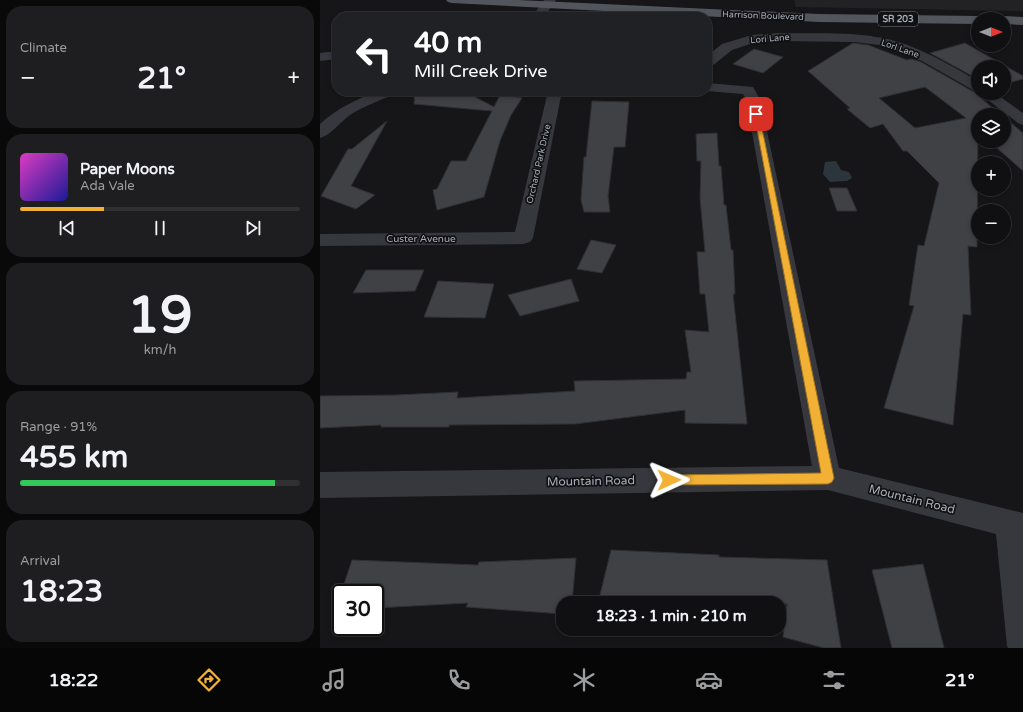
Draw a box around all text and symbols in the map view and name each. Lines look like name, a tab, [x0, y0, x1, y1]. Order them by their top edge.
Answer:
street label: Harrison Boulevard	[722, 9, 804, 23]
road number: SR 203	[878, 12, 918, 26]
north arrow	[971, 12, 1011, 52]
map controls	[971, 12, 1011, 244]
text: 40 m	[414, 26, 482, 60]
icon: left	[348, 28, 400, 80]
street label: Lori Lane	[750, 32, 790, 46]
street label: Lorl Lane	[880, 37, 920, 61]
text: Climate	[20, 40, 67, 56]
text: 21°	[137, 60, 186, 97]
text: Mill Creek Drive	[414, 60, 548, 82]
button: sound	[971, 60, 1011, 100]
text: −	[20, 65, 36, 91]
text: +	[288, 65, 300, 91]
pin	[739, 97, 773, 131]
icon: arrive	[745, 103, 767, 125]
button: layers	[971, 108, 1011, 148]
street label: Orchard Park Drive	[525, 123, 553, 205]
button: +	[971, 156, 1011, 196]
text: Paper Moons	[80, 160, 175, 178]
text: Ada Vale	[80, 178, 135, 194]
button: −	[971, 204, 1011, 244]
icon: previous	[56, 217, 78, 239]
icon: pause	[149, 217, 171, 239]
icon: next	[242, 217, 264, 239]
street label: Custer Avenue	[386, 233, 456, 245]
text: 19	[127, 284, 193, 347]
text: km/h	[144, 342, 176, 358]
text: Range · 91%	[20, 419, 97, 435]
text: 455 km	[20, 439, 128, 476]
position arrow	[648, 459, 690, 501]
street label: Mountain Road	[547, 473, 635, 489]
street label: Mountain Road	[868, 482, 956, 516]
text: Arrival	[20, 553, 60, 569]
text: 18:23	[20, 573, 103, 610]
speed limit sign: 30	[332, 584, 384, 636]
text: 18:23 · 1 min · 210 m	[596, 607, 746, 625]
icon: directions	[195, 666, 223, 694]
icon: music	[320, 666, 348, 694]
icon: phone	[445, 666, 473, 694]
icon: climate	[570, 666, 598, 694]
icon: car	[695, 666, 723, 694]
icon: filters	[820, 666, 848, 694]
text: 18:22	[48, 669, 98, 691]
text: 21°	[945, 669, 974, 691]

